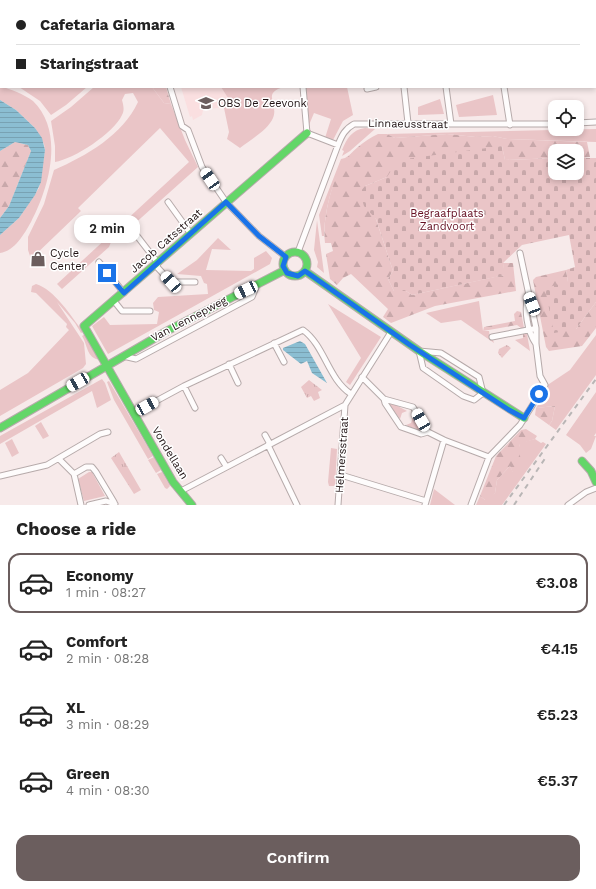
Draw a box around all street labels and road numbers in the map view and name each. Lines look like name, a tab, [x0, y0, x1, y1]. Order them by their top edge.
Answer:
street label: Linnaeusstraat	[368, 117, 448, 131]
street label: Jacob Catsstraat	[127, 206, 205, 276]
street label: Van Lennepweg	[149, 293, 229, 344]
street label: Helmersstraat	[333, 416, 351, 493]
street label: Vondellaan	[149, 424, 191, 482]

